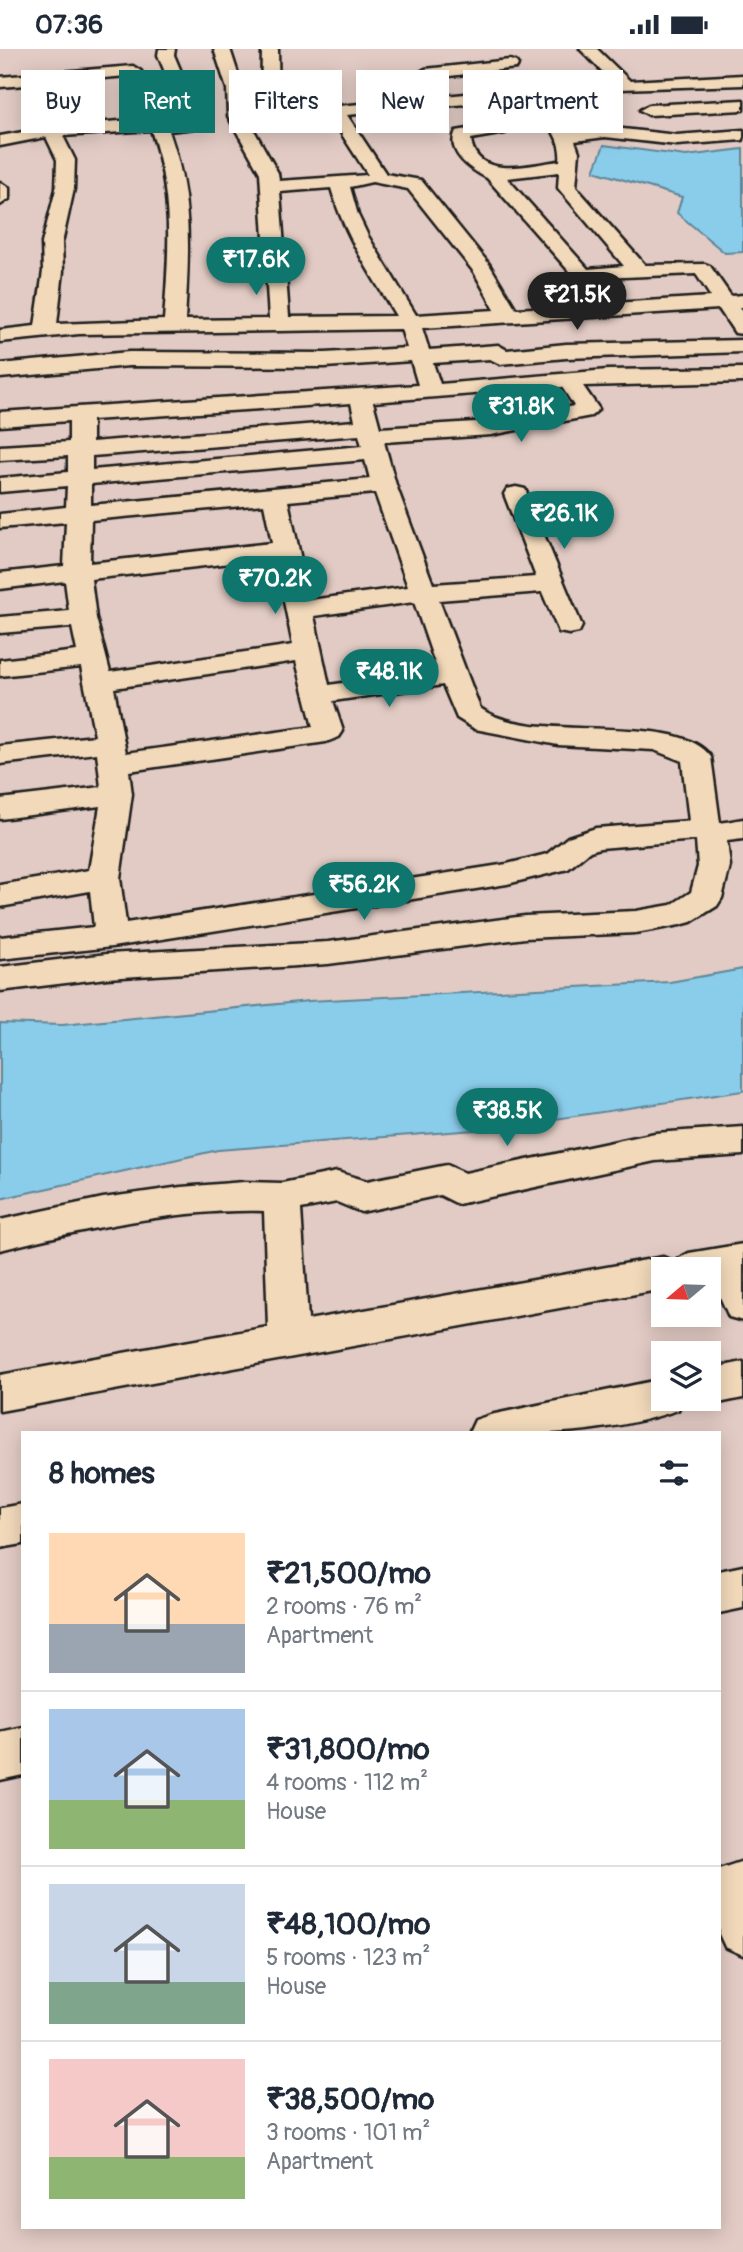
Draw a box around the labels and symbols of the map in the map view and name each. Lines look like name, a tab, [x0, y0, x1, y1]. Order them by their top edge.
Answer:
pin: ₹17.6K	[199, 237, 313, 297]
pin: ₹21.5K	[520, 273, 634, 332]
pin: ₹31.8K	[464, 385, 578, 444]
pin: ₹26.1K	[507, 491, 621, 551]
pin: ₹70.2K	[218, 557, 332, 616]
pin: ₹48.1K	[332, 649, 446, 709]
pin: ₹56.2K	[307, 863, 421, 922]
pin: ₹38.5K	[450, 1089, 564, 1148]
north arrow	[651, 1257, 721, 1327]

